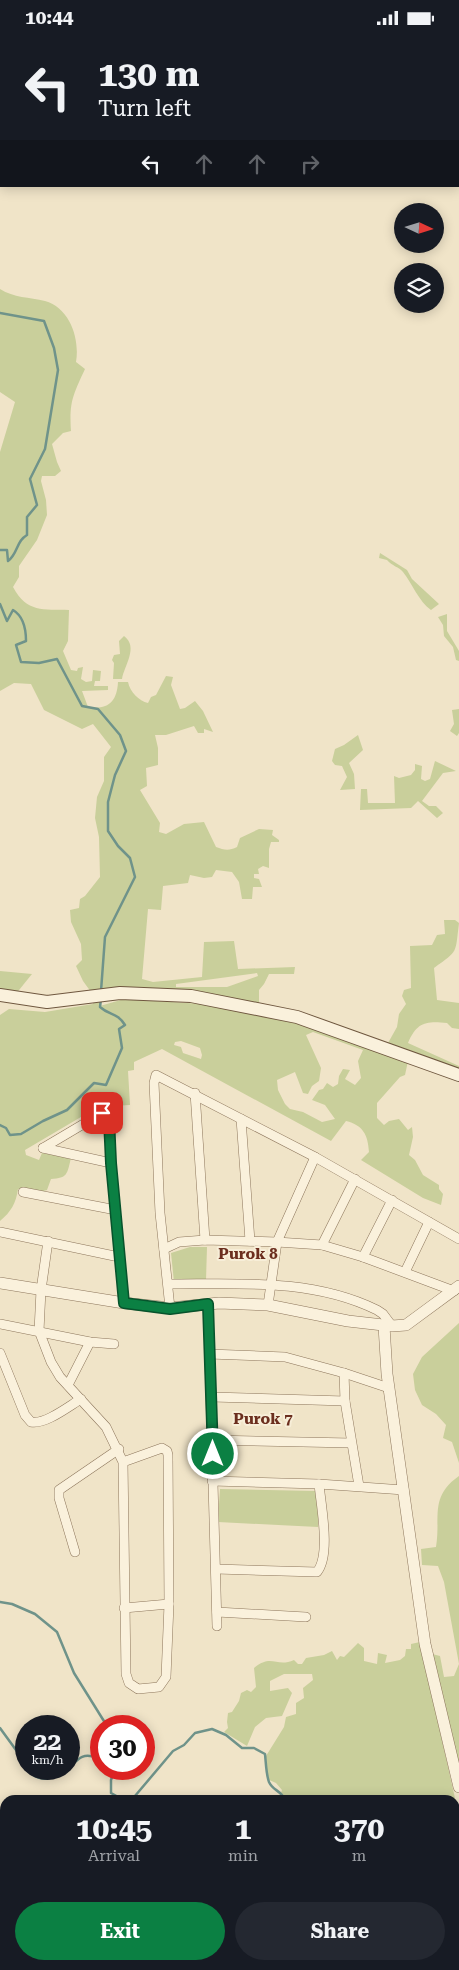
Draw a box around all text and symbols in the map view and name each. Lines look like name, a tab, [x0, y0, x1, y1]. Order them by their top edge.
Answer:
text: 10:44	[25, 6, 74, 29]
text: 130 m	[98, 54, 199, 95]
icon: left	[15, 55, 80, 120]
text: Turn left	[98, 96, 191, 121]
icon: left	[137, 150, 165, 178]
icon: ahead	[190, 150, 218, 178]
icon: ahead	[243, 150, 271, 178]
icon: right	[296, 150, 324, 178]
north arrow	[394, 203, 444, 253]
map controls	[394, 203, 444, 313]
button: layers	[394, 263, 444, 313]
pin	[81, 1092, 123, 1134]
icon: arrive	[88, 1099, 116, 1127]
district label: Purok 8	[218, 1245, 278, 1263]
district label: Purok 7	[233, 1410, 293, 1428]
position arrow	[186, 1427, 238, 1479]
speed limit sign: 30	[90, 1715, 155, 1780]
text: 22	[33, 1727, 62, 1756]
text: km/h	[31, 1753, 64, 1767]
text: 10:45	[76, 1811, 152, 1846]
text: 1	[235, 1811, 251, 1846]
text: 370	[334, 1811, 384, 1846]
text: Arrival	[88, 1846, 140, 1865]
text: min	[228, 1846, 258, 1865]
text: m	[352, 1846, 366, 1865]
button: Exit	[15, 1902, 225, 1960]
button: Share	[235, 1902, 445, 1960]

